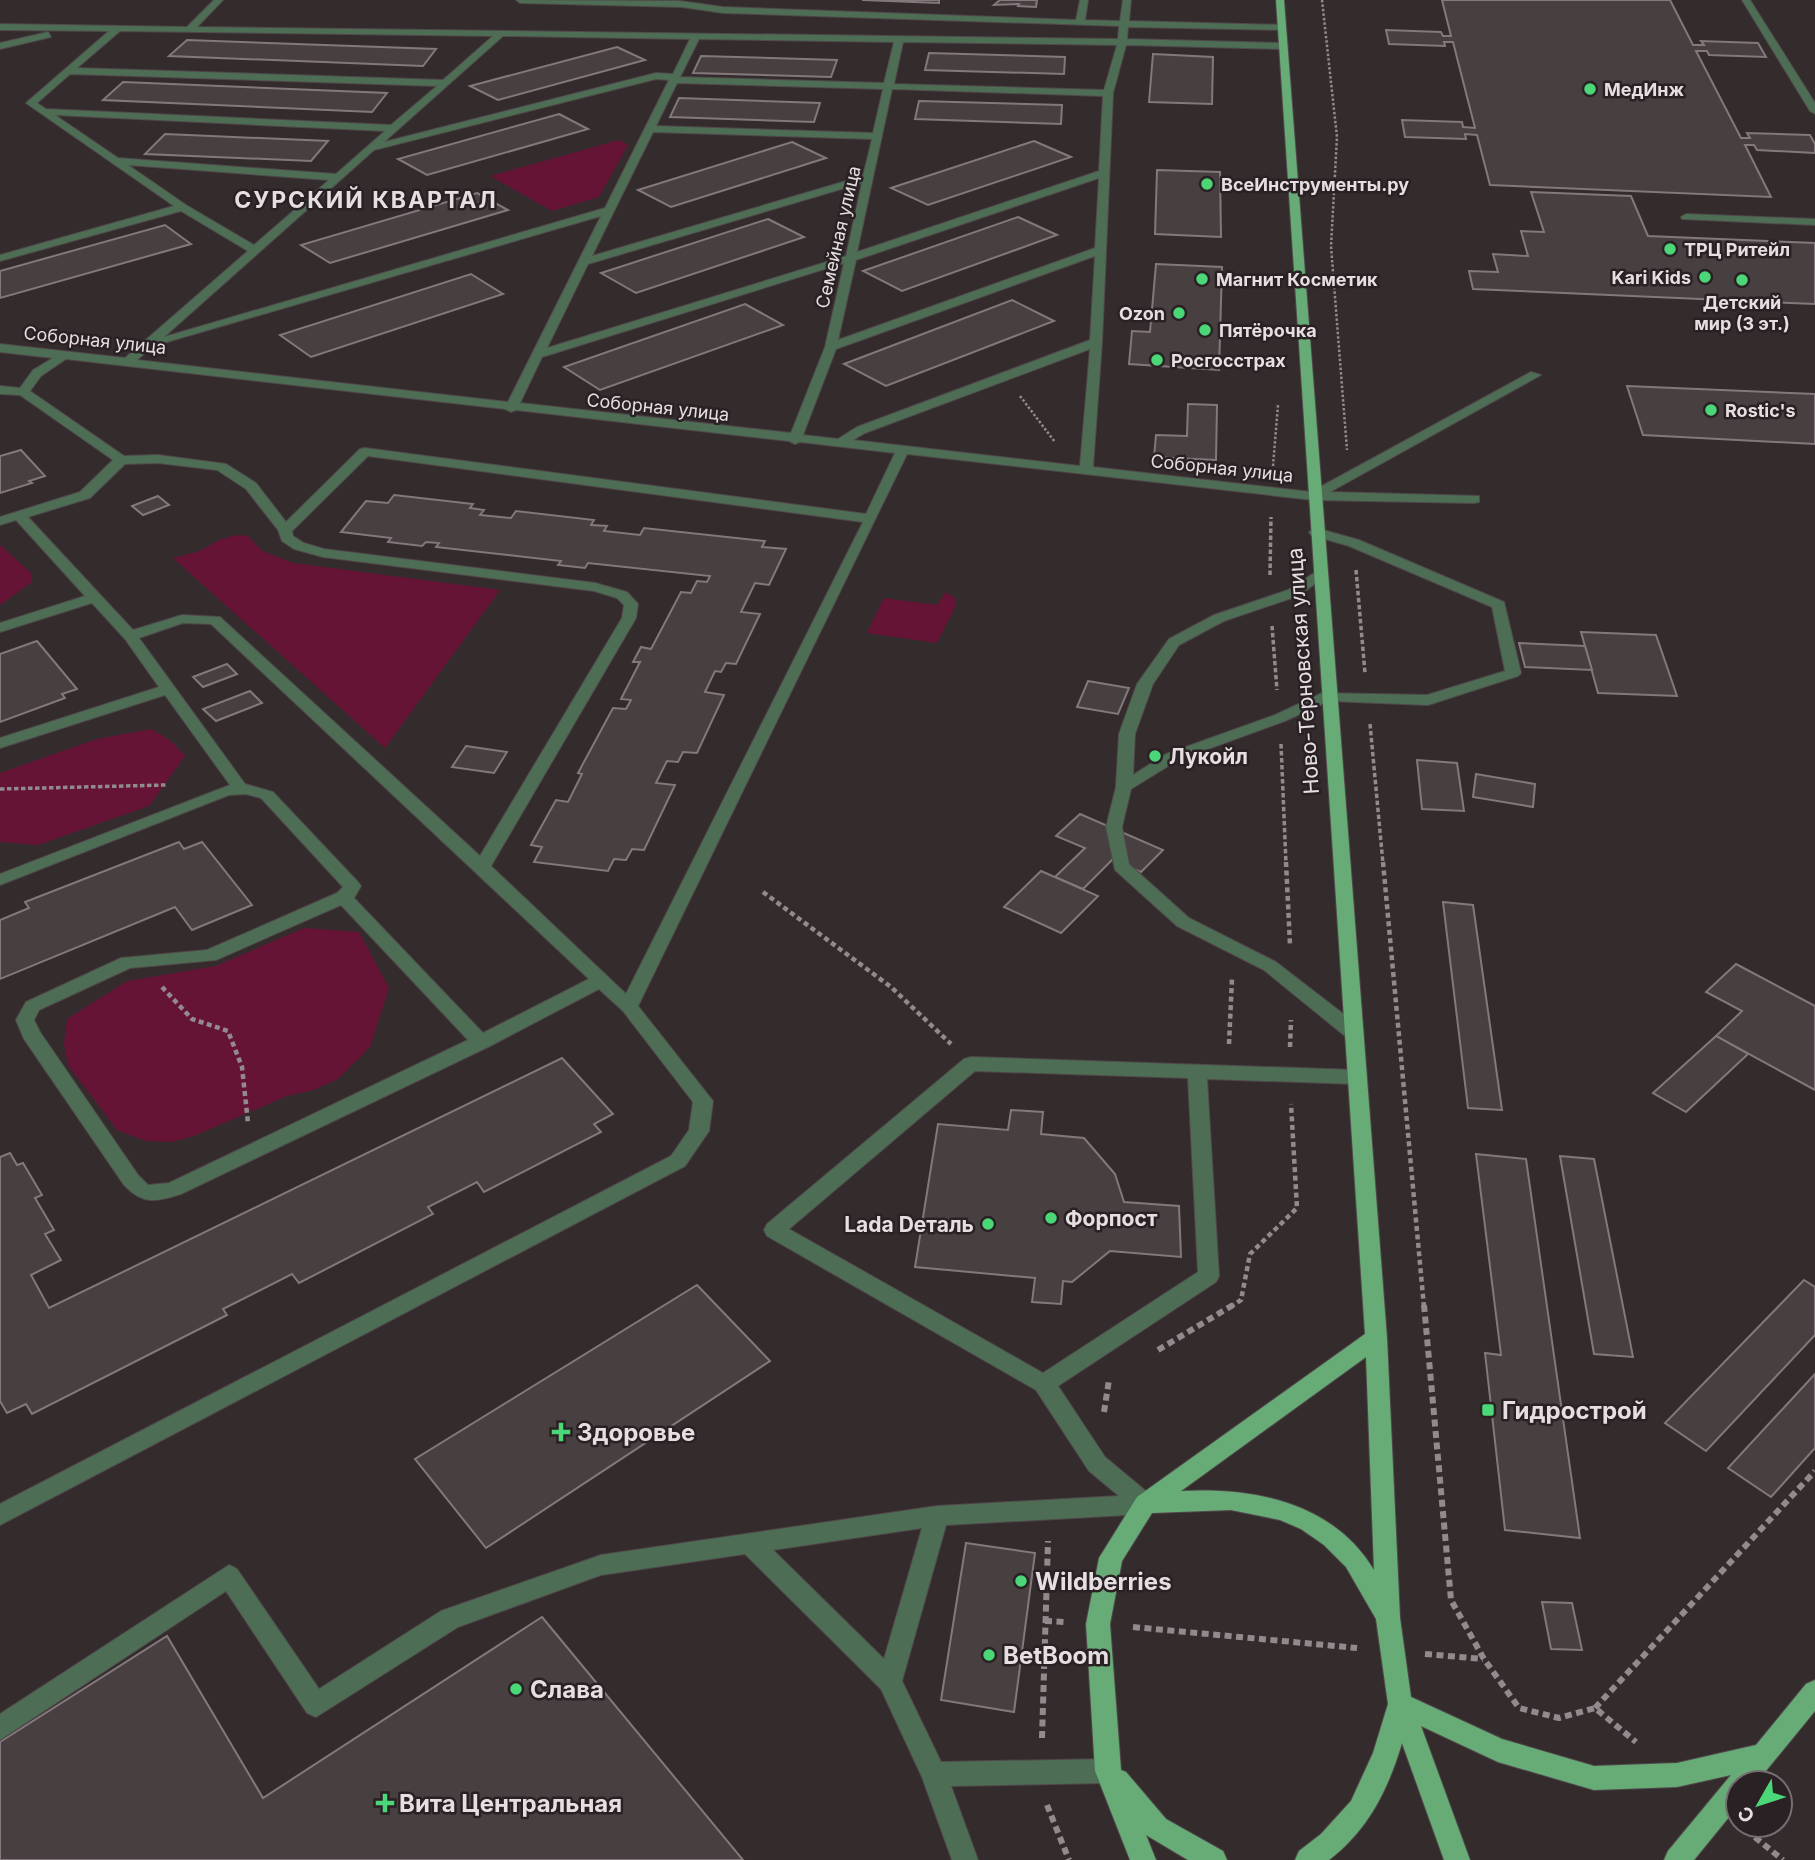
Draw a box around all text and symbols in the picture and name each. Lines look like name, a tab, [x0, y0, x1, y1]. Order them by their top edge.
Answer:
place label: МедИнж	[1604, 79, 1684, 100]
marker: МедИнж	[1582, 81, 1598, 97]
street label: Семейная улица	[811, 164, 865, 310]
place label: ВсеИнструменты.ру	[1221, 174, 1409, 195]
marker: ВсеИнструменты.ру	[1199, 176, 1215, 192]
district label: СУРСКИЙ КВАРТАЛ	[234, 186, 498, 214]
place label: ТРЦ Ритейл	[1684, 239, 1790, 260]
marker: ТРЦ Ритейл	[1662, 241, 1678, 257]
place label: Kari Kids	[1612, 267, 1691, 288]
place label: Магнит Косметик	[1216, 269, 1378, 290]
marker: Kari Kids	[1697, 269, 1713, 285]
marker: Магнит Косметик	[1194, 271, 1210, 287]
marker: Детский мир (3 эт.)	[1734, 272, 1750, 288]
place label: Детский мир (3 эт.)	[1694, 292, 1790, 334]
place label: Ozon	[1119, 303, 1165, 324]
marker: Ozon	[1171, 305, 1187, 321]
place label: Пятёрочка	[1219, 320, 1317, 341]
street label: Соборная улица	[23, 322, 167, 358]
marker: Пятёрочка	[1197, 322, 1213, 338]
place label: Росгосстрах	[1171, 350, 1286, 371]
marker: Росгосстрах	[1149, 352, 1165, 368]
street label: Соборная улица	[586, 389, 730, 425]
place label: Rostic's	[1725, 400, 1795, 421]
marker: Rostic's	[1703, 402, 1719, 418]
street label: Соборная улица	[1150, 450, 1294, 486]
street label: Ново-Терновская улица	[1282, 547, 1324, 795]
place label: Лукойл	[1169, 744, 1248, 769]
marker: Лукойл	[1147, 748, 1163, 764]
place label: Форпост	[1065, 1206, 1158, 1231]
marker: Форпост	[1043, 1210, 1059, 1226]
place label: Lada Dеталь	[844, 1212, 974, 1237]
marker: Lada Dеталь	[980, 1216, 996, 1232]
place label: Гидрострой	[1502, 1396, 1647, 1425]
marker: Гидрострой	[1480, 1402, 1496, 1418]
place label: Здоровье	[577, 1418, 695, 1447]
marker: Здоровье	[551, 1422, 571, 1442]
place label: Wildberries	[1035, 1567, 1172, 1596]
marker: Wildberries	[1013, 1573, 1029, 1589]
place label: BetBoom	[1003, 1641, 1109, 1670]
marker: BetBoom	[981, 1647, 997, 1663]
place label: Слава	[530, 1675, 604, 1704]
marker: Слава	[508, 1681, 524, 1697]
north arrow	[1724, 1769, 1794, 1839]
place label: Вита Центральная	[399, 1789, 622, 1818]
marker: Вита Центральная	[377, 1795, 393, 1811]
text: С	[1733, 1802, 1760, 1827]

